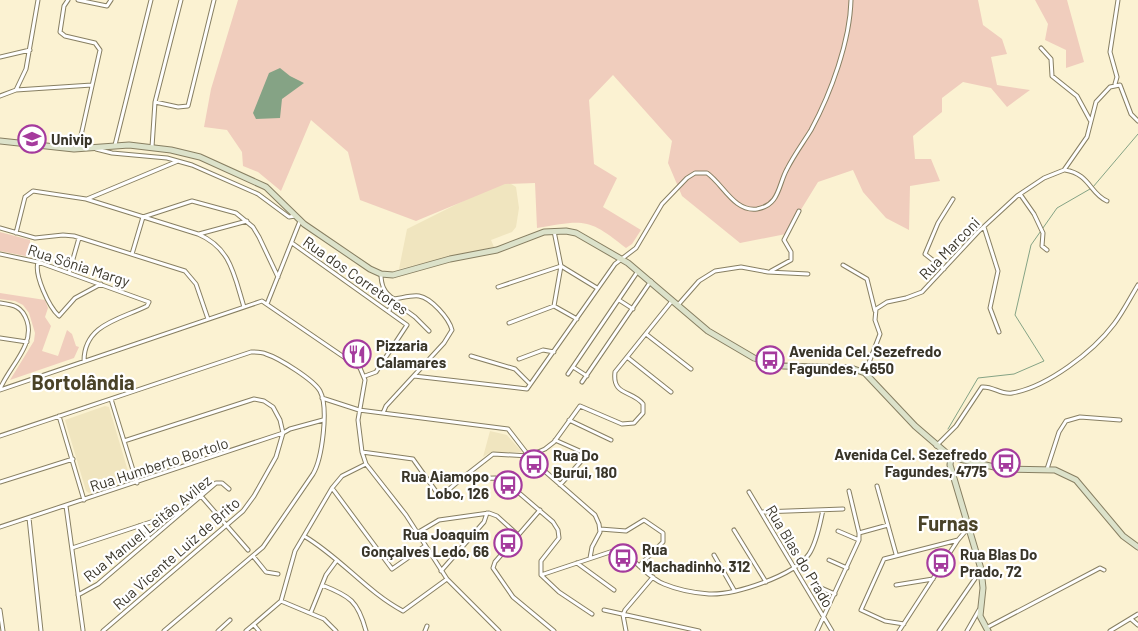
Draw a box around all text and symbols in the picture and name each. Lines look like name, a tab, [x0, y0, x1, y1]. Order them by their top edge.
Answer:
school or university icon: Univip	[17, 124, 47, 154]
place label: Univip	[51, 130, 93, 148]
street label: Rua Marconi	[915, 213, 983, 283]
street label: Rua dos Corretores	[300, 232, 412, 318]
street label: Rua Sônia Margy	[26, 240, 132, 290]
place label: Pizzaria Calamares	[376, 336, 447, 371]
restaurant icon: Pizzaria Calamares	[342, 339, 372, 369]
place label: Avenida Cel. Sezefredo Fagundes, 4650	[789, 342, 942, 377]
bus stop icon: Avenida Cel. Sezefredo Fagundes, 4650	[755, 345, 785, 375]
district label: Bortolândia	[31, 370, 135, 394]
street label: Rua Humberto Bortolo	[87, 433, 231, 495]
place label: Avenida Cel. Sezefredo Fagundes, 4775	[834, 445, 987, 480]
place label: Rua Do Burui, 180	[553, 446, 617, 481]
bus stop icon: Avenida Cel. Sezefredo Fagundes, 4775	[991, 448, 1021, 478]
bus stop icon: Rua Do Burui, 180	[519, 449, 549, 479]
place label: Rua Aiamopo Lobo, 126	[401, 467, 489, 502]
bus stop icon: Rua Aiamopo Lobo, 126	[493, 470, 523, 500]
street label: Rua Manuel Leitão Avilez	[80, 471, 215, 585]
street label: Rua Vicente Luiz de Brito	[109, 493, 243, 613]
street label: Rua Blas do Prado	[762, 502, 838, 610]
district label: Furnas	[918, 511, 978, 535]
place label: Rua Joaquim Gonçalves Ledo, 66	[361, 525, 489, 560]
bus stop icon: Rua Joaquim Gonçalves Ledo, 66	[493, 528, 523, 558]
place label: Rua Machadinho, 312	[642, 540, 750, 575]
bus stop icon: Rua Machadinho, 312	[608, 543, 638, 573]
place label: Rua Blas Do Prado, 72	[960, 545, 1037, 580]
bus stop icon: Rua Blas Do Prado, 72	[926, 548, 956, 578]

